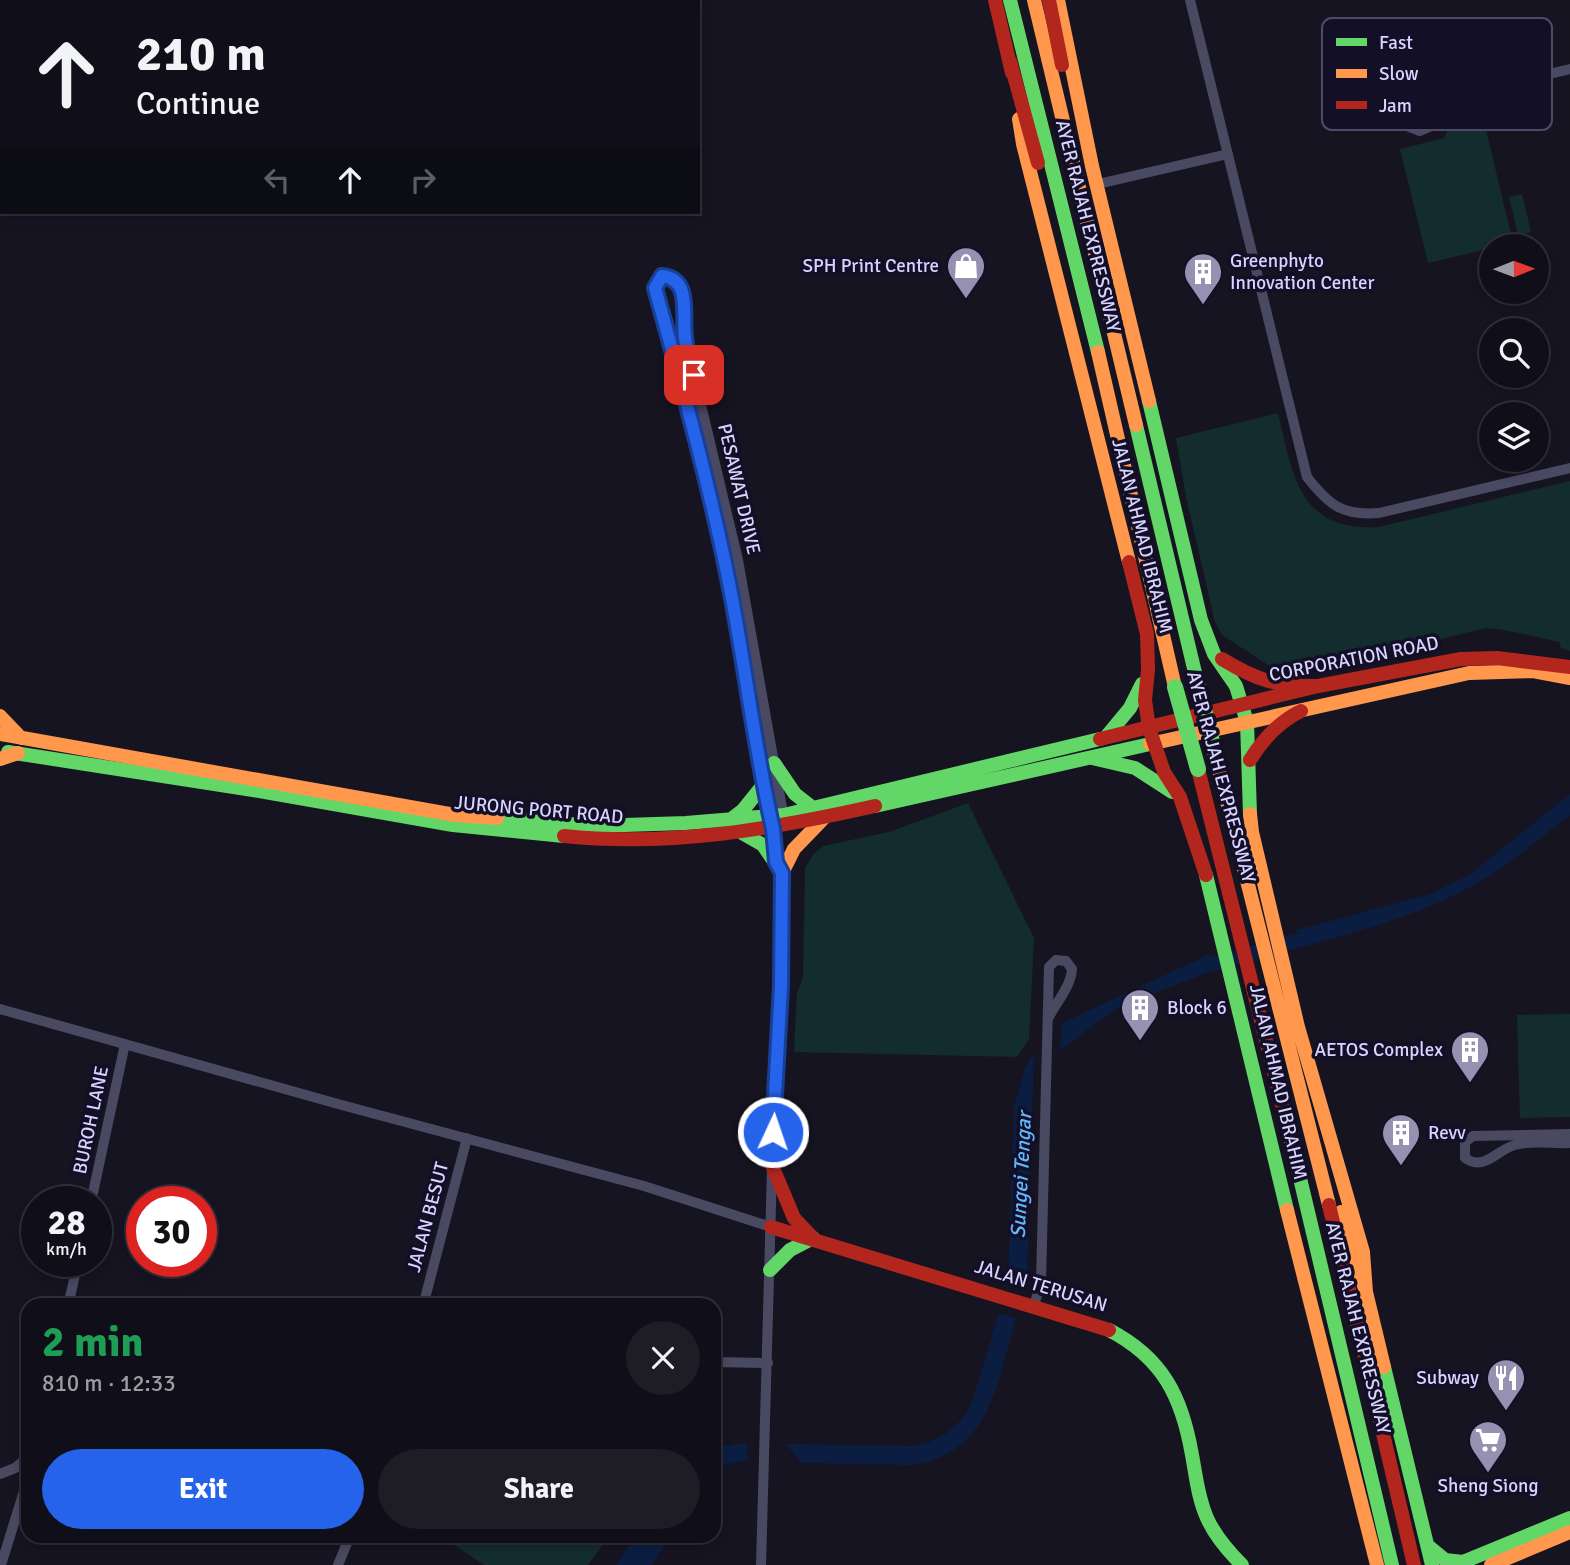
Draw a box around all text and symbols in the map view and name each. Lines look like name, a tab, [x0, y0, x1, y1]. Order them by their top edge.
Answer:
legend	[1322, 18, 1552, 130]
text: 210 m	[136, 24, 266, 84]
icon: ahead	[21, 28, 112, 119]
text: Fast	[1379, 31, 1413, 55]
text: Slow	[1379, 62, 1419, 86]
text: Continue	[136, 84, 260, 123]
text: Jam	[1379, 94, 1412, 118]
street label: AYER RAJAH EXPRESSWAY	[1050, 117, 1126, 335]
icon: left	[258, 161, 296, 199]
icon: ahead	[331, 161, 369, 199]
icon: right	[404, 161, 442, 199]
north arrow	[1479, 234, 1549, 304]
map controls	[1479, 234, 1549, 472]
shop icon: SPH Print Centre	[945, 245, 987, 300]
place label: Greenphyto Innovation Center	[1230, 249, 1375, 295]
building icon: Greenphyto Innovation Center	[1182, 251, 1224, 306]
place label: SPH Print Centre	[803, 254, 939, 278]
button: search	[1479, 318, 1549, 388]
pin	[664, 345, 724, 405]
icon: arrive	[675, 356, 713, 394]
button: layers	[1479, 402, 1549, 472]
street label: PESAWAT DRIVE	[712, 421, 766, 557]
street label: JALAN AHMAD IBRAHIM	[1106, 436, 1178, 636]
street label: CORPORATION ROAD	[1267, 631, 1441, 687]
street label: AYER RAJAH EXPRESSWAY	[1181, 669, 1261, 886]
street label: JURONG PORT ROAD	[454, 791, 624, 829]
street label: JALAN AHMAD IBRAHIM	[1244, 982, 1312, 1182]
building icon: Block 6	[1119, 987, 1161, 1042]
place label: Block 6	[1167, 996, 1227, 1020]
building icon: AETOS Complex	[1449, 1029, 1491, 1084]
place label: AETOS Complex	[1315, 1038, 1443, 1062]
street label: BUROH LANE	[68, 1064, 114, 1176]
position arrow	[736, 1095, 810, 1169]
water label: Sungei Tengar	[1005, 1108, 1037, 1239]
building icon: Revv	[1380, 1112, 1422, 1167]
place label: Revv	[1428, 1121, 1466, 1145]
street label: JALAN BESUT	[402, 1159, 454, 1275]
speed limit sign: 30	[126, 1186, 217, 1277]
text: 28	[48, 1201, 85, 1244]
street label: AYER RAJAH EXPRESSWAY	[1320, 1219, 1396, 1437]
text: km/h	[46, 1238, 87, 1260]
street label: JALAN TERUSAN	[972, 1254, 1110, 1318]
text: 2 min	[42, 1317, 143, 1368]
button: close	[626, 1321, 700, 1395]
restaurant icon: Subway	[1485, 1357, 1527, 1412]
place label: Subway	[1416, 1366, 1479, 1390]
text: 810 m · 12:33	[42, 1369, 176, 1398]
supermarket icon: Sheng Siong	[1467, 1419, 1509, 1474]
button: Exit	[42, 1449, 364, 1529]
button: Share	[378, 1449, 700, 1529]
place label: Sheng Siong	[1438, 1474, 1538, 1498]

